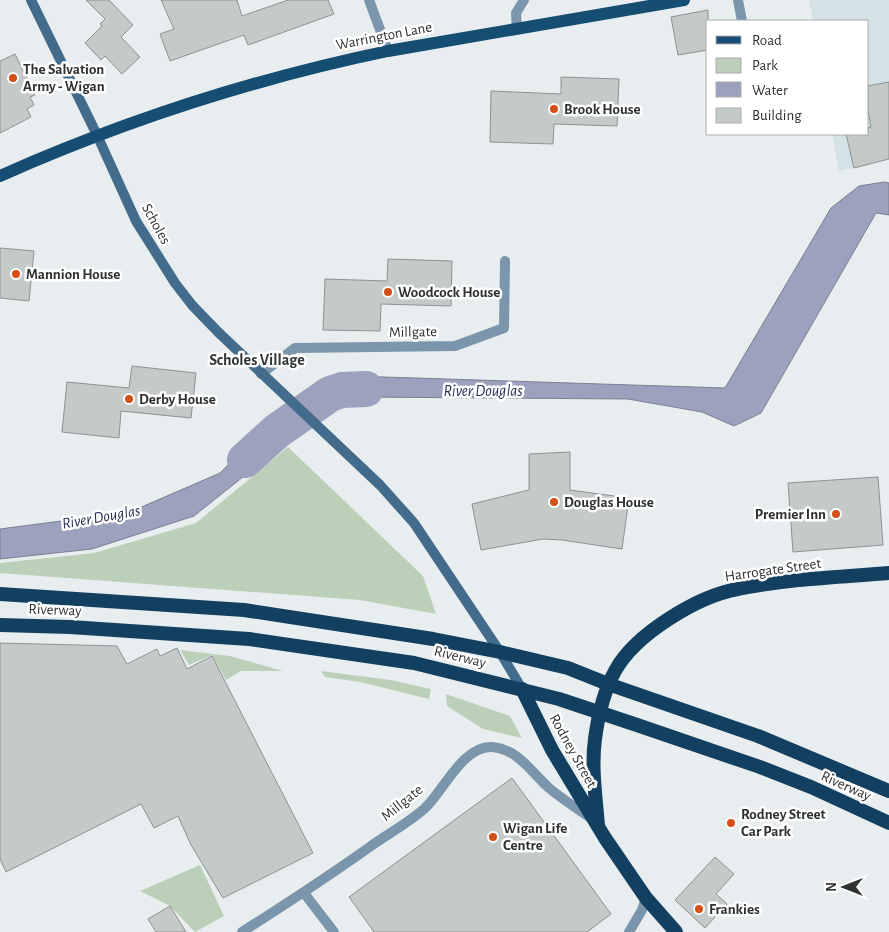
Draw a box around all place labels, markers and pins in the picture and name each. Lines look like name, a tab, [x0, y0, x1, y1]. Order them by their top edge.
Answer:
place label: The Salvation Army - Wigan	[23, 62, 105, 94]
marker: The Salvation Army - Wigan	[7, 72, 19, 84]
place label: Brook House	[564, 102, 641, 117]
marker: Brook House	[548, 103, 560, 115]
place label: Mannion House	[26, 267, 120, 282]
marker: Mannion House	[10, 268, 22, 280]
place label: Woodcock House	[398, 285, 500, 300]
marker: Woodcock House	[382, 286, 394, 298]
place label: Derby House	[139, 392, 216, 407]
marker: Derby House	[123, 393, 135, 405]
place label: Douglas House	[564, 495, 654, 510]
marker: Douglas House	[548, 496, 560, 508]
place label: Premier Inn	[755, 507, 826, 522]
marker: Premier Inn	[830, 508, 842, 520]
place label: Rodney Street Car Park	[741, 807, 826, 839]
marker: Rodney Street Car Park	[725, 817, 737, 829]
place label: Wigan Life Centre	[503, 821, 567, 853]
marker: Wigan Life Centre	[487, 831, 499, 843]
place label: Frankies	[709, 902, 760, 917]
marker: Frankies	[693, 903, 705, 915]

